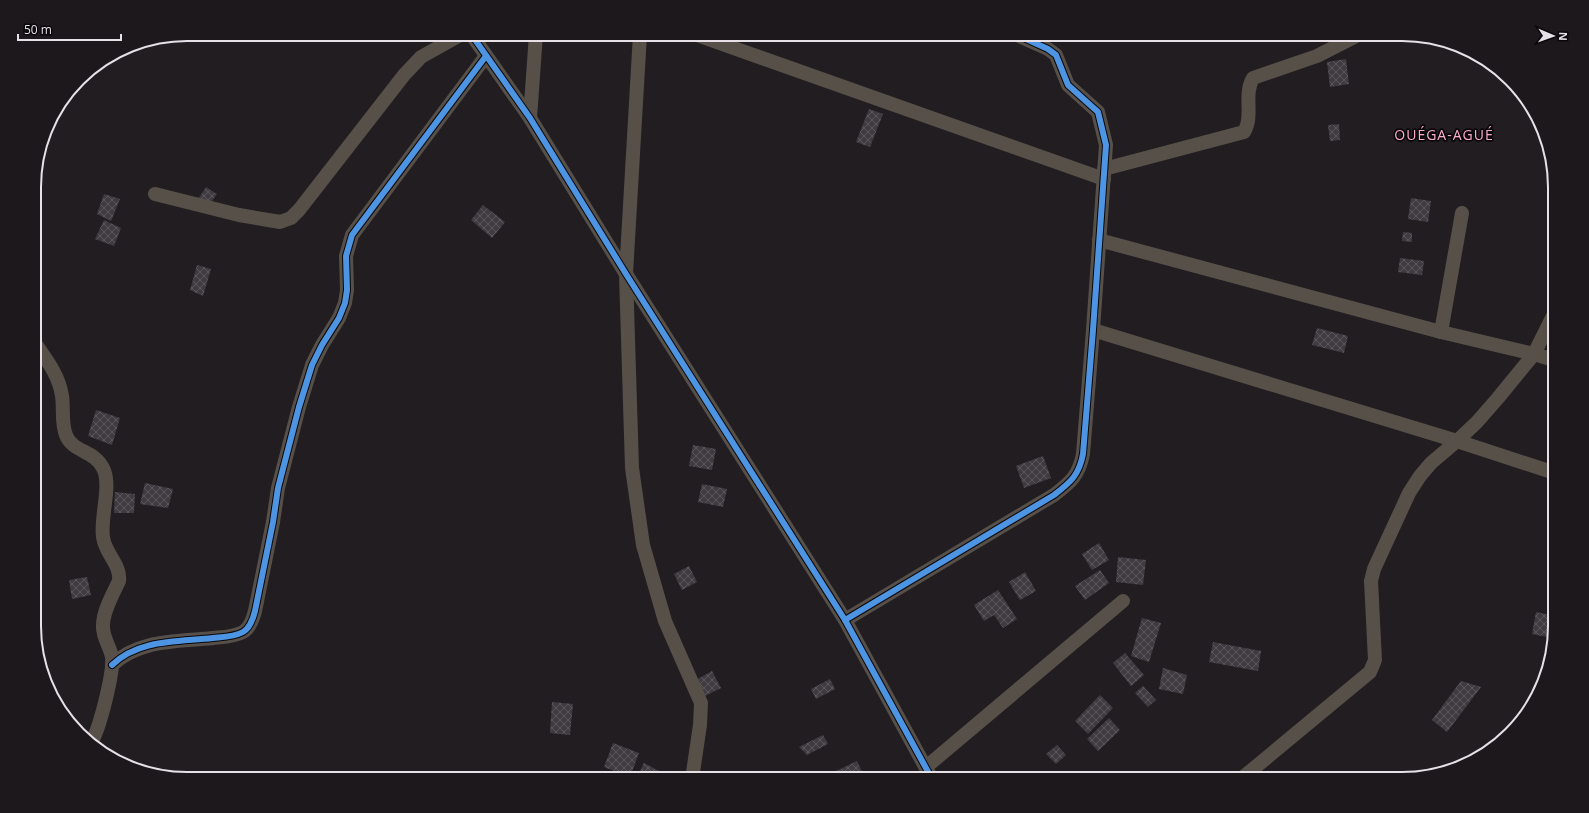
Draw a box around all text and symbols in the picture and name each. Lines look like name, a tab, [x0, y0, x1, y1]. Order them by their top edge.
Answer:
scale bar	[18, 16, 121, 42]
north arrow	[1533, 16, 1573, 56]
text: 50 m	[24, 21, 52, 38]
text: N	[1556, 32, 1571, 41]
district label: OUÉGA-AGUÉ	[1394, 125, 1494, 144]

